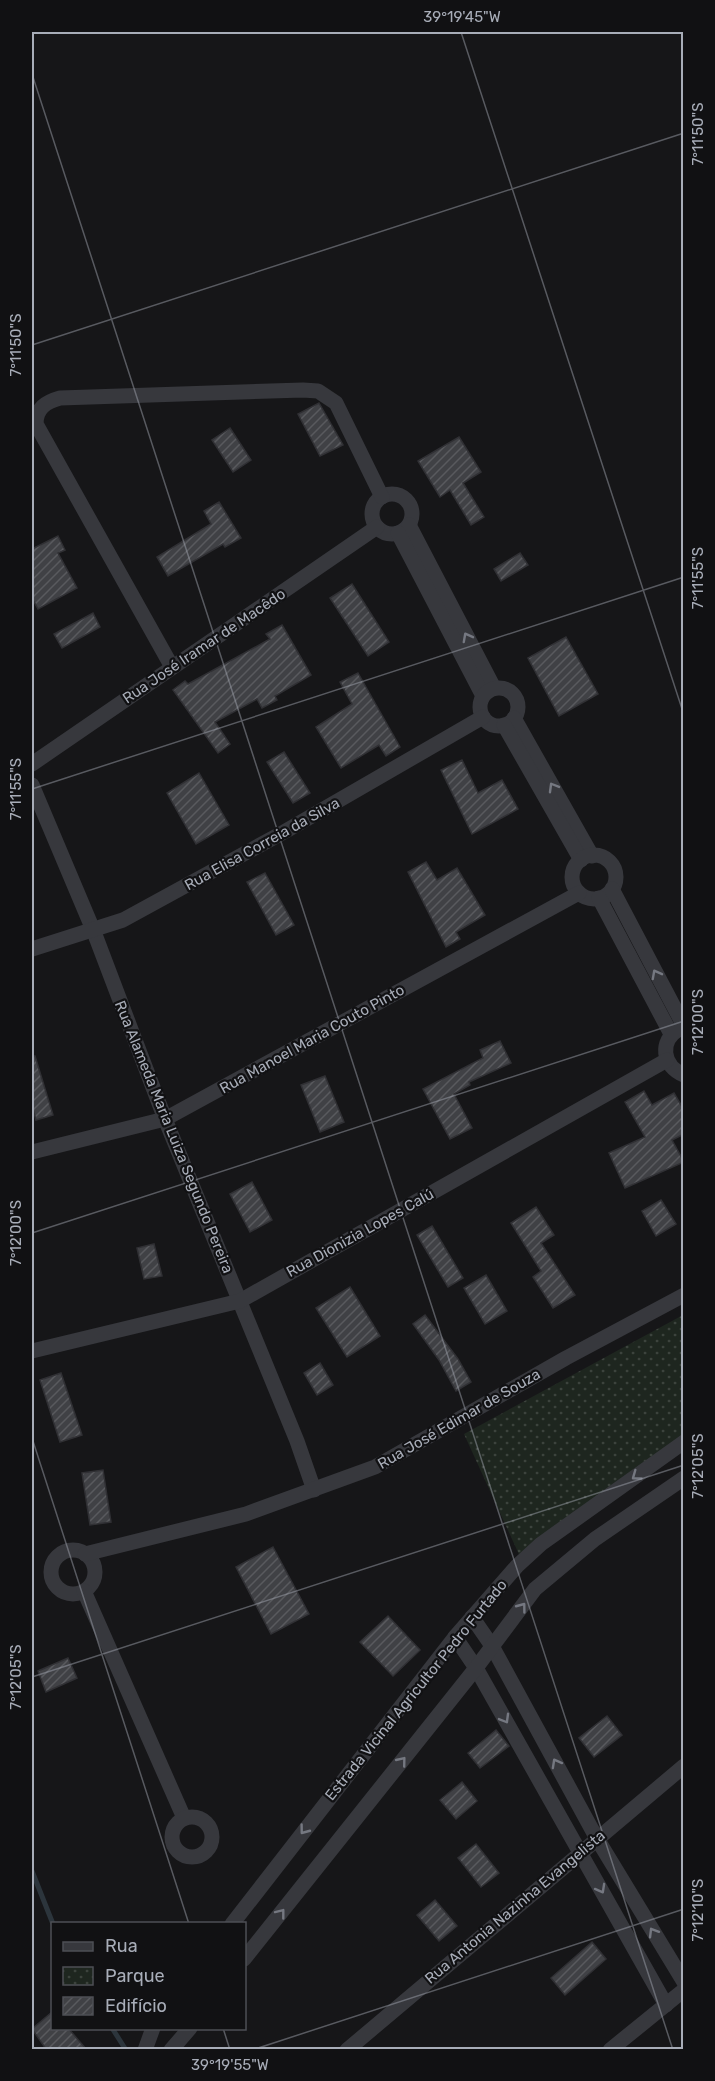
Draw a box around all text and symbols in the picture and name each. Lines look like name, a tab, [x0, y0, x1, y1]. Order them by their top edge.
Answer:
text: 39°19'45"W	[423, 8, 501, 26]
text: 7°11'50"S	[689, 102, 707, 166]
text: 7°11'50"S	[7, 313, 25, 377]
text: 7°11'55"S	[689, 547, 707, 609]
street label: Rua José Iramar de Macêdo	[119, 585, 289, 707]
one-way arrow	[463, 632, 474, 643]
text: 7°11'55"S	[7, 758, 25, 820]
one-way arrow	[549, 783, 560, 793]
street label: Rua Elisa Correia da Silva	[181, 794, 343, 894]
one-way arrow	[652, 969, 664, 980]
street label: Rua Manoel Maria Couto Pinto	[216, 981, 408, 1097]
text: 7°12'00"S	[689, 989, 707, 1055]
street label: Rua Alameda Maria Luiza Segundo Pereira	[111, 998, 237, 1276]
street label: Rua Dionizia Lopes Calú	[283, 1185, 437, 1281]
text: 7°12'00"S	[7, 1200, 25, 1266]
street label: Rua José Edimar de Souza	[374, 1365, 544, 1473]
text: 7°12'05"S	[689, 1433, 707, 1499]
one-way arrow	[632, 1469, 643, 1480]
street label: Estrada Vicinal Agricultor Pedro Furtado	[321, 1576, 511, 1804]
one-way arrow	[514, 1602, 525, 1613]
text: 7°12'05"S	[7, 1644, 25, 1710]
one-way arrow	[497, 1713, 509, 1723]
one-way arrow	[395, 1756, 406, 1767]
one-way arrow	[552, 1759, 563, 1769]
one-way arrow	[300, 1823, 311, 1834]
street label: Rua Antonia Nazinha Evangelista	[421, 1826, 609, 1988]
text: 7°12'10"S	[689, 1879, 707, 1941]
one-way arrow	[594, 1882, 605, 1893]
one-way arrow	[273, 1909, 284, 1920]
legend	[51, 1922, 246, 2030]
one-way arrow	[649, 1928, 661, 1938]
text: Rua	[105, 1935, 138, 1957]
text: Parque	[105, 1965, 165, 1987]
text: Edifício	[105, 1995, 167, 2017]
text: 39°19'55"W	[191, 2056, 269, 2074]

